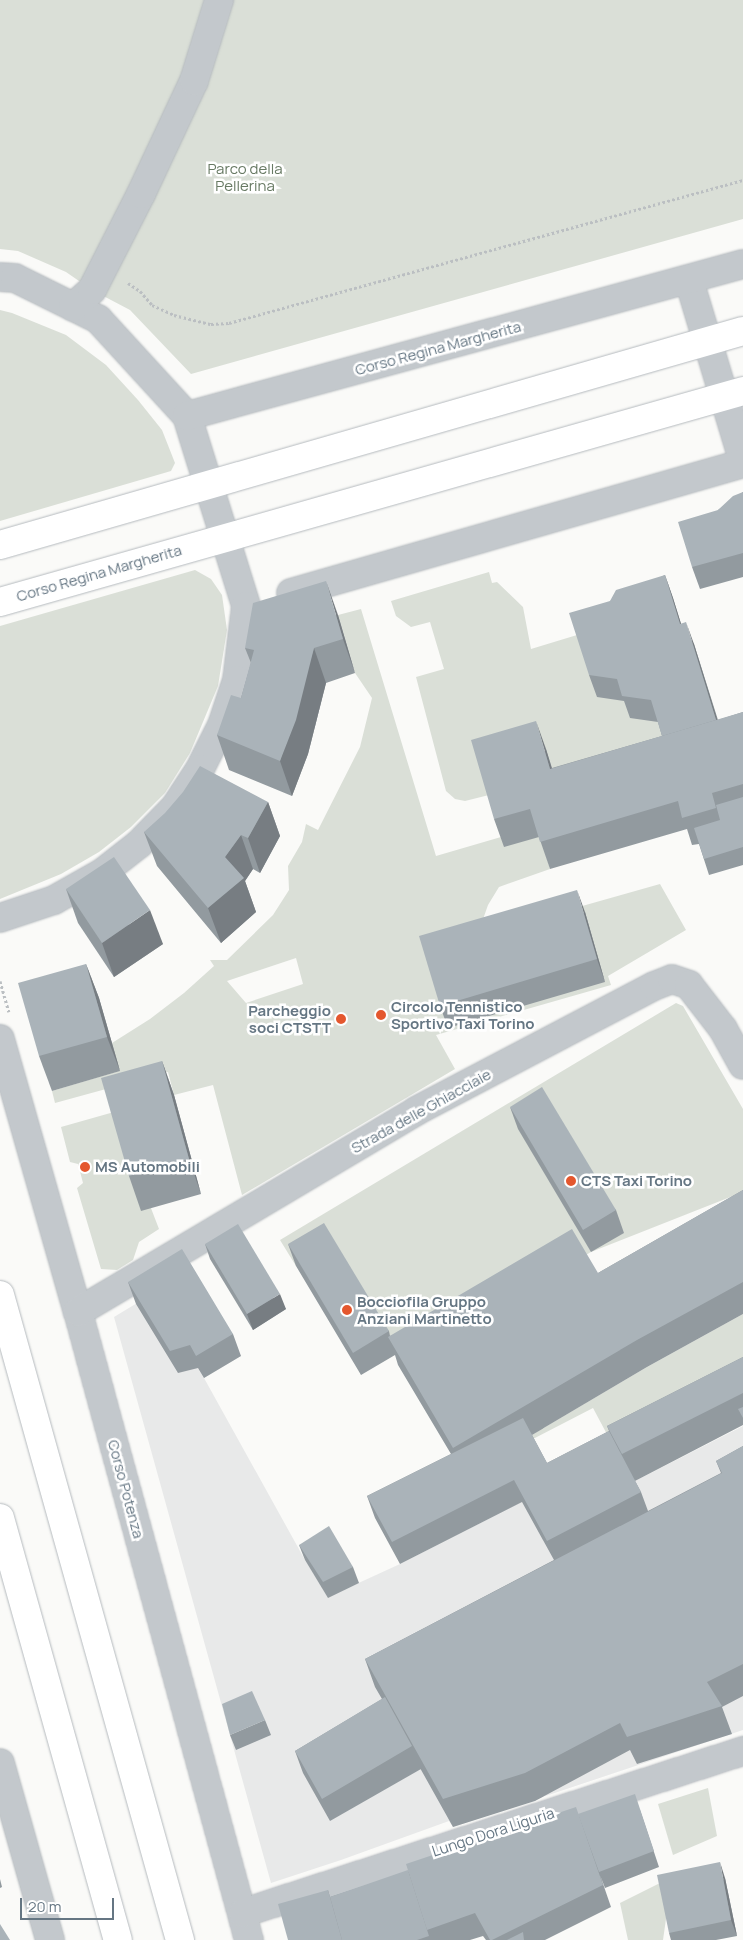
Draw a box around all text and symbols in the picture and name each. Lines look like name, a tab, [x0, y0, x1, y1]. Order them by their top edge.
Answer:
park label: Parco della Pellerina	[207, 159, 283, 194]
street label: Corso Regina Margherita	[353, 317, 523, 379]
street label: Corso Regina Margherita	[14, 541, 184, 605]
place label: Circolo Tennistico Sportivo Taxi Torino	[391, 997, 534, 1032]
place label: Parcheggio soci CTSTT	[248, 1001, 331, 1036]
marker: Circolo Tennistico Sportivo Taxi Torino	[375, 1009, 387, 1021]
marker: Parcheggio soci CTSTT	[335, 1013, 347, 1025]
street label: Strada delle Ghiacciaie	[348, 1065, 494, 1157]
place label: MS Automobili	[95, 1158, 200, 1176]
marker: MS Automobili	[79, 1161, 91, 1173]
place label: CTS Taxi Torino	[581, 1172, 692, 1190]
marker: CTS Taxi Torino	[565, 1175, 577, 1187]
place label: Bocciofila Gruppo Anziani Martinetto	[357, 1292, 492, 1327]
marker: Bocciofila Gruppo Anziani Martinetto	[341, 1304, 353, 1316]
street label: Corso Potenza	[104, 1438, 148, 1540]
street label: Lungo Dora Liguria	[429, 1804, 557, 1860]
scale bar	[22, 1888, 116, 1920]
text: 20 m	[28, 1896, 61, 1917]

